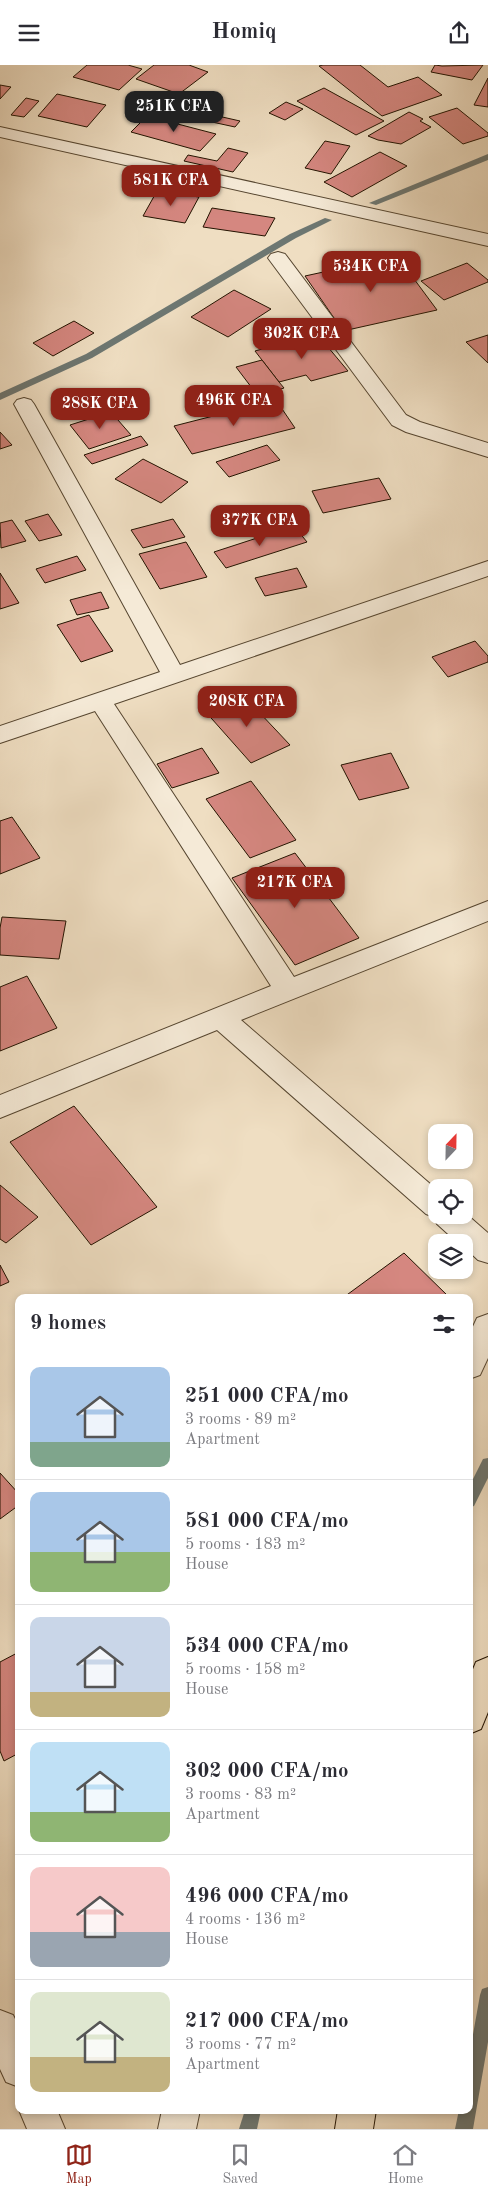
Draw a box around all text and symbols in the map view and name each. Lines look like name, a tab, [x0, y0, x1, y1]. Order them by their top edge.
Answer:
icon: menu	[15, 19, 43, 47]
icon: share	[445, 19, 473, 47]
text: Homiq	[212, 21, 276, 43]
pin: 251K CFA	[122, 91, 226, 133]
text: 251K CFA	[136, 99, 212, 115]
pin: 581K CFA	[119, 165, 223, 207]
text: 581K CFA	[133, 173, 209, 189]
pin: 534K CFA	[319, 251, 423, 293]
text: 534K CFA	[333, 259, 409, 275]
pin: 302K CFA	[250, 317, 354, 360]
text: 302K CFA	[264, 326, 340, 342]
pin: 496K CFA	[182, 385, 286, 427]
pin: 288K CFA	[48, 387, 152, 430]
text: 496K CFA	[196, 393, 272, 409]
text: 288K CFA	[62, 396, 138, 412]
pin: 377K CFA	[208, 505, 312, 547]
text: 377K CFA	[222, 513, 298, 529]
pin: 208K CFA	[195, 685, 299, 728]
text: 208K CFA	[209, 694, 285, 710]
pin: 217K CFA	[243, 867, 347, 909]
text: 217K CFA	[257, 875, 333, 891]
north arrow	[428, 1124, 472, 1169]
map controls	[428, 1124, 473, 1279]
button: locate	[428, 1179, 473, 1224]
button: layers	[428, 1234, 473, 1279]
icon: filters	[430, 1310, 458, 1338]
text: 9 homes	[30, 1313, 106, 1334]
text: 251 000 CFA/mo	[185, 1386, 349, 1407]
icon: home	[70, 1387, 130, 1447]
text: 3 rooms · 89 m²	[185, 1412, 296, 1428]
text: Apartment	[185, 1432, 260, 1448]
text: 581 000 CFA/mo	[185, 1511, 349, 1532]
icon: home	[70, 1512, 130, 1572]
text: 5 rooms · 183 m²	[185, 1537, 305, 1553]
text: House	[185, 1557, 228, 1573]
text: 534 000 CFA/mo	[185, 1636, 349, 1657]
icon: home	[70, 1637, 130, 1697]
text: 5 rooms · 158 m²	[185, 1662, 305, 1678]
text: House	[185, 1682, 228, 1698]
text: 302 000 CFA/mo	[185, 1761, 349, 1782]
icon: home	[70, 1762, 130, 1822]
text: 3 rooms · 83 m²	[185, 1787, 296, 1803]
text: Apartment	[185, 1807, 260, 1823]
text: 496 000 CFA/mo	[185, 1886, 349, 1907]
icon: home	[70, 1887, 130, 1947]
text: 4 rooms · 136 m²	[185, 1912, 305, 1928]
text: House	[185, 1932, 228, 1948]
text: 217 000 CFA/mo	[185, 2011, 349, 2032]
icon: home	[70, 2012, 130, 2072]
text: 3 rooms · 77 m²	[185, 2037, 296, 2053]
text: Apartment	[185, 2057, 260, 2073]
tab: Map	[65, 2141, 93, 2188]
tab: Saved	[222, 2141, 258, 2188]
tab: Home	[388, 2141, 423, 2188]

